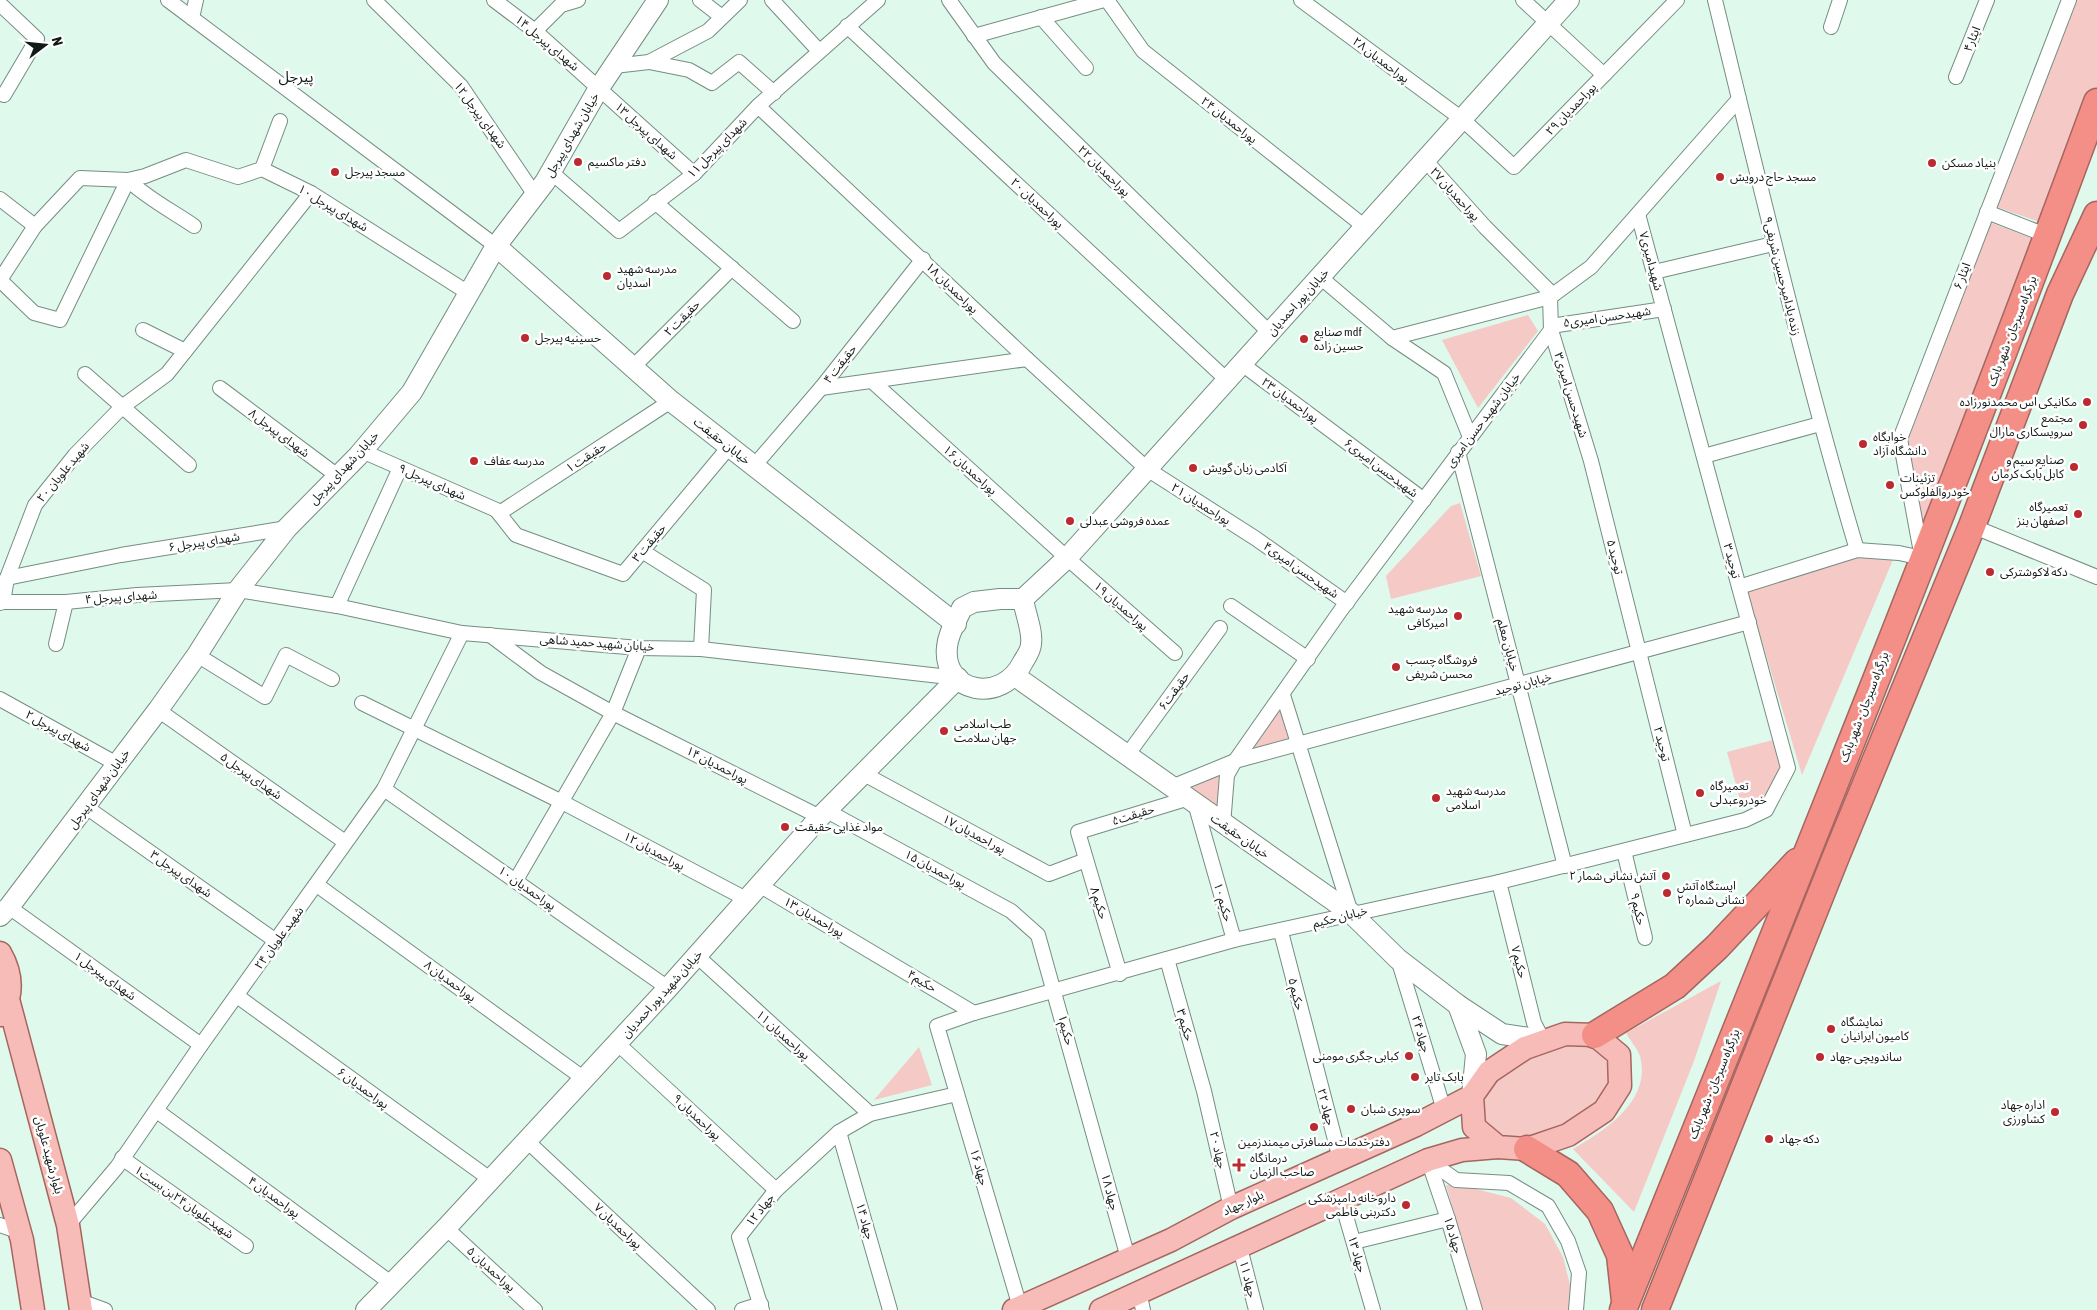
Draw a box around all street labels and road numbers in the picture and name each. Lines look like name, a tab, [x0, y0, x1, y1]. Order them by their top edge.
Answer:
street label: شهدای پیرجل ۱۴	[512, 12, 582, 75]
street label: ایثار۴	[1961, 24, 1983, 54]
street label: پوراحمدیان ۲۸	[1349, 34, 1412, 87]
street label: شهدای پیرجل ۱۲	[450, 79, 509, 152]
street label: پوراحمدیان ۲۹	[1543, 80, 1600, 139]
street label: خیابان شهدای پیرجل	[542, 90, 603, 180]
street label: پوراحمدیان ۲۴	[1198, 94, 1260, 147]
street label: شهدای پیرجل ۱۳	[611, 99, 680, 163]
street label: شهدای پیرجل ۱۱	[684, 115, 751, 182]
street label: پوراحمدیان ۲۲	[1074, 143, 1133, 200]
street label: پوراحمدیان ۲۷	[1426, 164, 1483, 224]
street label: پوراحمدیان ۲۰	[1007, 175, 1066, 232]
street label: شهدای پیرجل ۱۰	[295, 182, 370, 235]
street label: زنده یادامیرحسین شریفی۹	[1760, 215, 1804, 337]
street label: شهیدامیری۷	[1636, 230, 1666, 292]
street label: پوراحمدیان ۱۸	[922, 260, 981, 317]
street label: ایثار ۶	[1951, 261, 1974, 291]
street label: خیابان پور احمدیان	[1264, 266, 1333, 339]
street label: بزرگراه سیرجان - شهر بابک	[1984, 274, 2040, 388]
street label: حقیقت ۲	[661, 297, 703, 339]
street label: شهیدحسن امیری۵	[1562, 304, 1652, 330]
street label: حقیقت ۴	[821, 342, 859, 386]
street label: شهیدحسن امیری۳	[1551, 351, 1591, 439]
street label: خیابان شهید حسن امیری	[1443, 370, 1523, 470]
street label: پوراحمدیان ۲۳	[1258, 375, 1321, 426]
street label: شهدای پیرجل ۸	[245, 406, 312, 461]
street label: خیابان حقیقت	[691, 414, 753, 468]
street label: خیابان شهدای پیرجل	[306, 428, 382, 508]
street label: شهیدحسن امیری۶	[1341, 436, 1421, 500]
street label: شهید علویان ۲۰	[34, 439, 92, 505]
street label: حقیقت ۱	[563, 439, 609, 475]
street label: پوراحمدیان ۱۶	[940, 442, 1000, 499]
street label: شهدای پیرجل ۹	[396, 461, 468, 504]
street label: پوراحمدیان ۲۱	[1168, 480, 1233, 529]
street label: حقیقت ۳	[629, 521, 669, 565]
street label: شهدای پیرجل ۶	[167, 529, 241, 556]
street label: توحید ۵	[1604, 538, 1626, 576]
street label: شهیدحسن امیری۴	[1261, 539, 1341, 601]
street label: توحید ۳	[1721, 542, 1744, 581]
street label: پوراحمدیان ۱۹	[1090, 579, 1151, 634]
street label: شهدای پیرجل ۴	[85, 587, 158, 608]
street label: خیابان معلم	[1492, 617, 1522, 674]
street label: خیابان شهید حمید شاهی	[539, 632, 655, 654]
street label: بزرگراه سیرجان - شهر بابک	[1836, 650, 1892, 764]
street label: حقیقت۶	[1156, 669, 1192, 713]
street label: خیابان توحید	[1493, 670, 1553, 698]
street label: شهدای پیرجل ۲	[23, 707, 93, 756]
street label: توحید ۲	[1651, 725, 1673, 763]
street label: پوراحمدیان ۱۴	[683, 743, 750, 787]
street label: خیابان شهدای پیرجل	[65, 746, 134, 832]
street label: شهدای پیرجل ۵	[217, 750, 285, 803]
street label: حقیقت۵	[1110, 802, 1156, 828]
street label: خیابان حقیقت	[1208, 811, 1272, 861]
street label: پور احمدیان ۱۷	[940, 812, 1008, 857]
street label: پوراحمدیان ۱۲	[620, 829, 687, 874]
street label: پوراحمدیان ۱۵	[901, 847, 968, 892]
street label: شهدای پیرجل ۳	[147, 848, 215, 901]
street label: پوراحمدیان ۱۰	[495, 863, 559, 914]
street label: حکیم ۱۰	[1209, 881, 1235, 924]
street label: حکیم ۸	[1086, 885, 1111, 921]
street label: حکیم ۹	[1626, 891, 1649, 927]
street label: پوراحمدیان ۱۳	[781, 894, 847, 941]
street label: خیابان حکیم	[1311, 903, 1369, 933]
street label: شهید علویان ۲۴	[252, 904, 306, 972]
street label: حکیم ۷	[1506, 944, 1530, 980]
street label: خیابان شهید پور احمدیان	[619, 947, 706, 1042]
street label: شهدای ‍‍‍‍‍‍پیرجل ۱	[71, 949, 139, 1004]
street label: پوراحمدیان ۸	[421, 958, 479, 1005]
street label: حکیم۴	[904, 967, 939, 997]
street label: حکیم ۵	[1283, 976, 1307, 1012]
street label: پوراحمدیان ۱۱	[753, 1007, 813, 1064]
street label: حکیم ۳	[1172, 1007, 1196, 1043]
street label: حکیم۱	[1053, 1013, 1077, 1047]
street label: جهاد ۲۴	[1409, 1014, 1433, 1054]
street label: بزرگراه سیرجان - شهر بابک	[1686, 1027, 1743, 1141]
street label: پوراحمدیان ۶	[334, 1065, 392, 1112]
street label: جهاد ۲۲	[1314, 1087, 1338, 1127]
street label: پوراحمدیان ۹	[669, 1091, 724, 1144]
street label: بلوار شهید علویان	[32, 1115, 66, 1195]
street label: جهاد ۲۰	[1207, 1130, 1229, 1170]
street label: جهاد ۱۶	[967, 1147, 991, 1187]
street label: شهیدعلویان۲۴بن بست۱	[132, 1162, 236, 1242]
street label: جهاد ۱۸	[1098, 1172, 1122, 1212]
street label: پوراحمدیان ۴	[245, 1174, 303, 1221]
street label: بلوار جهاد	[1220, 1187, 1266, 1219]
street label: جهاد ۱۲	[743, 1191, 777, 1229]
street label: پوراحمدیان ۷	[590, 1200, 645, 1253]
street label: جهاد ۱۴	[853, 1201, 877, 1241]
street label: جهاد ۱۵	[1441, 1215, 1465, 1255]
street label: جهاد ۱۳	[1345, 1234, 1369, 1274]
street label: پوراحمدیان ۵	[463, 1244, 518, 1295]
street label: جهاد ۱۱	[1237, 1259, 1259, 1299]

